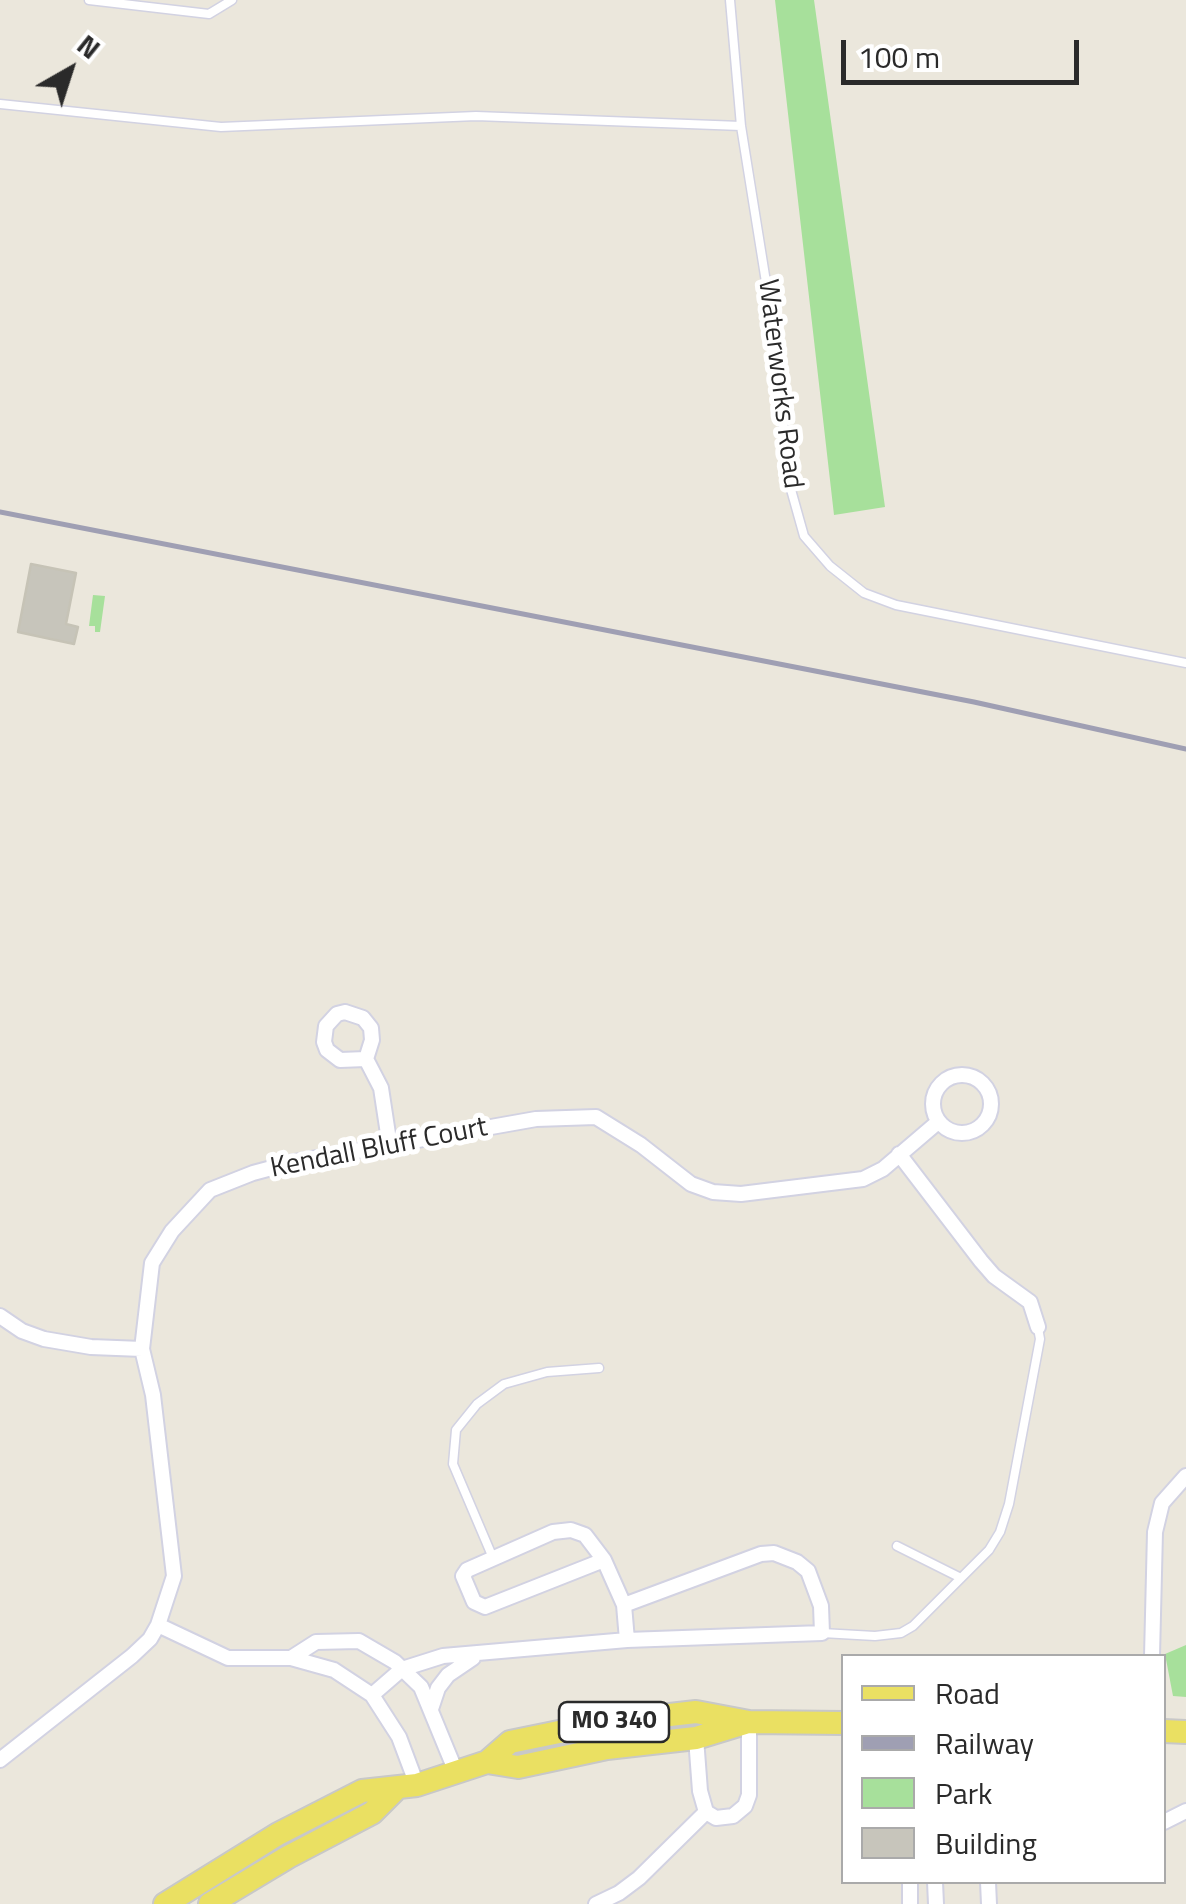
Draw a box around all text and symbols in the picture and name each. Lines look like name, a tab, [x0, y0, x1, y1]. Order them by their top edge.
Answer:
north arrow	[20, 20, 120, 120]
scale bar	[846, 20, 1084, 82]
text: N	[68, 23, 110, 69]
text: 100 m	[858, 34, 940, 80]
street label: Waterworks Road	[749, 277, 809, 491]
street label: Kendall Bluff Court	[268, 1112, 490, 1186]
legend	[841, 1654, 1166, 1884]
text: Road	[935, 1670, 1000, 1716]
road number: MO 340	[559, 1702, 669, 1742]
text: Railway	[935, 1720, 1034, 1766]
text: Park	[935, 1770, 992, 1816]
text: Building	[935, 1820, 1037, 1866]

